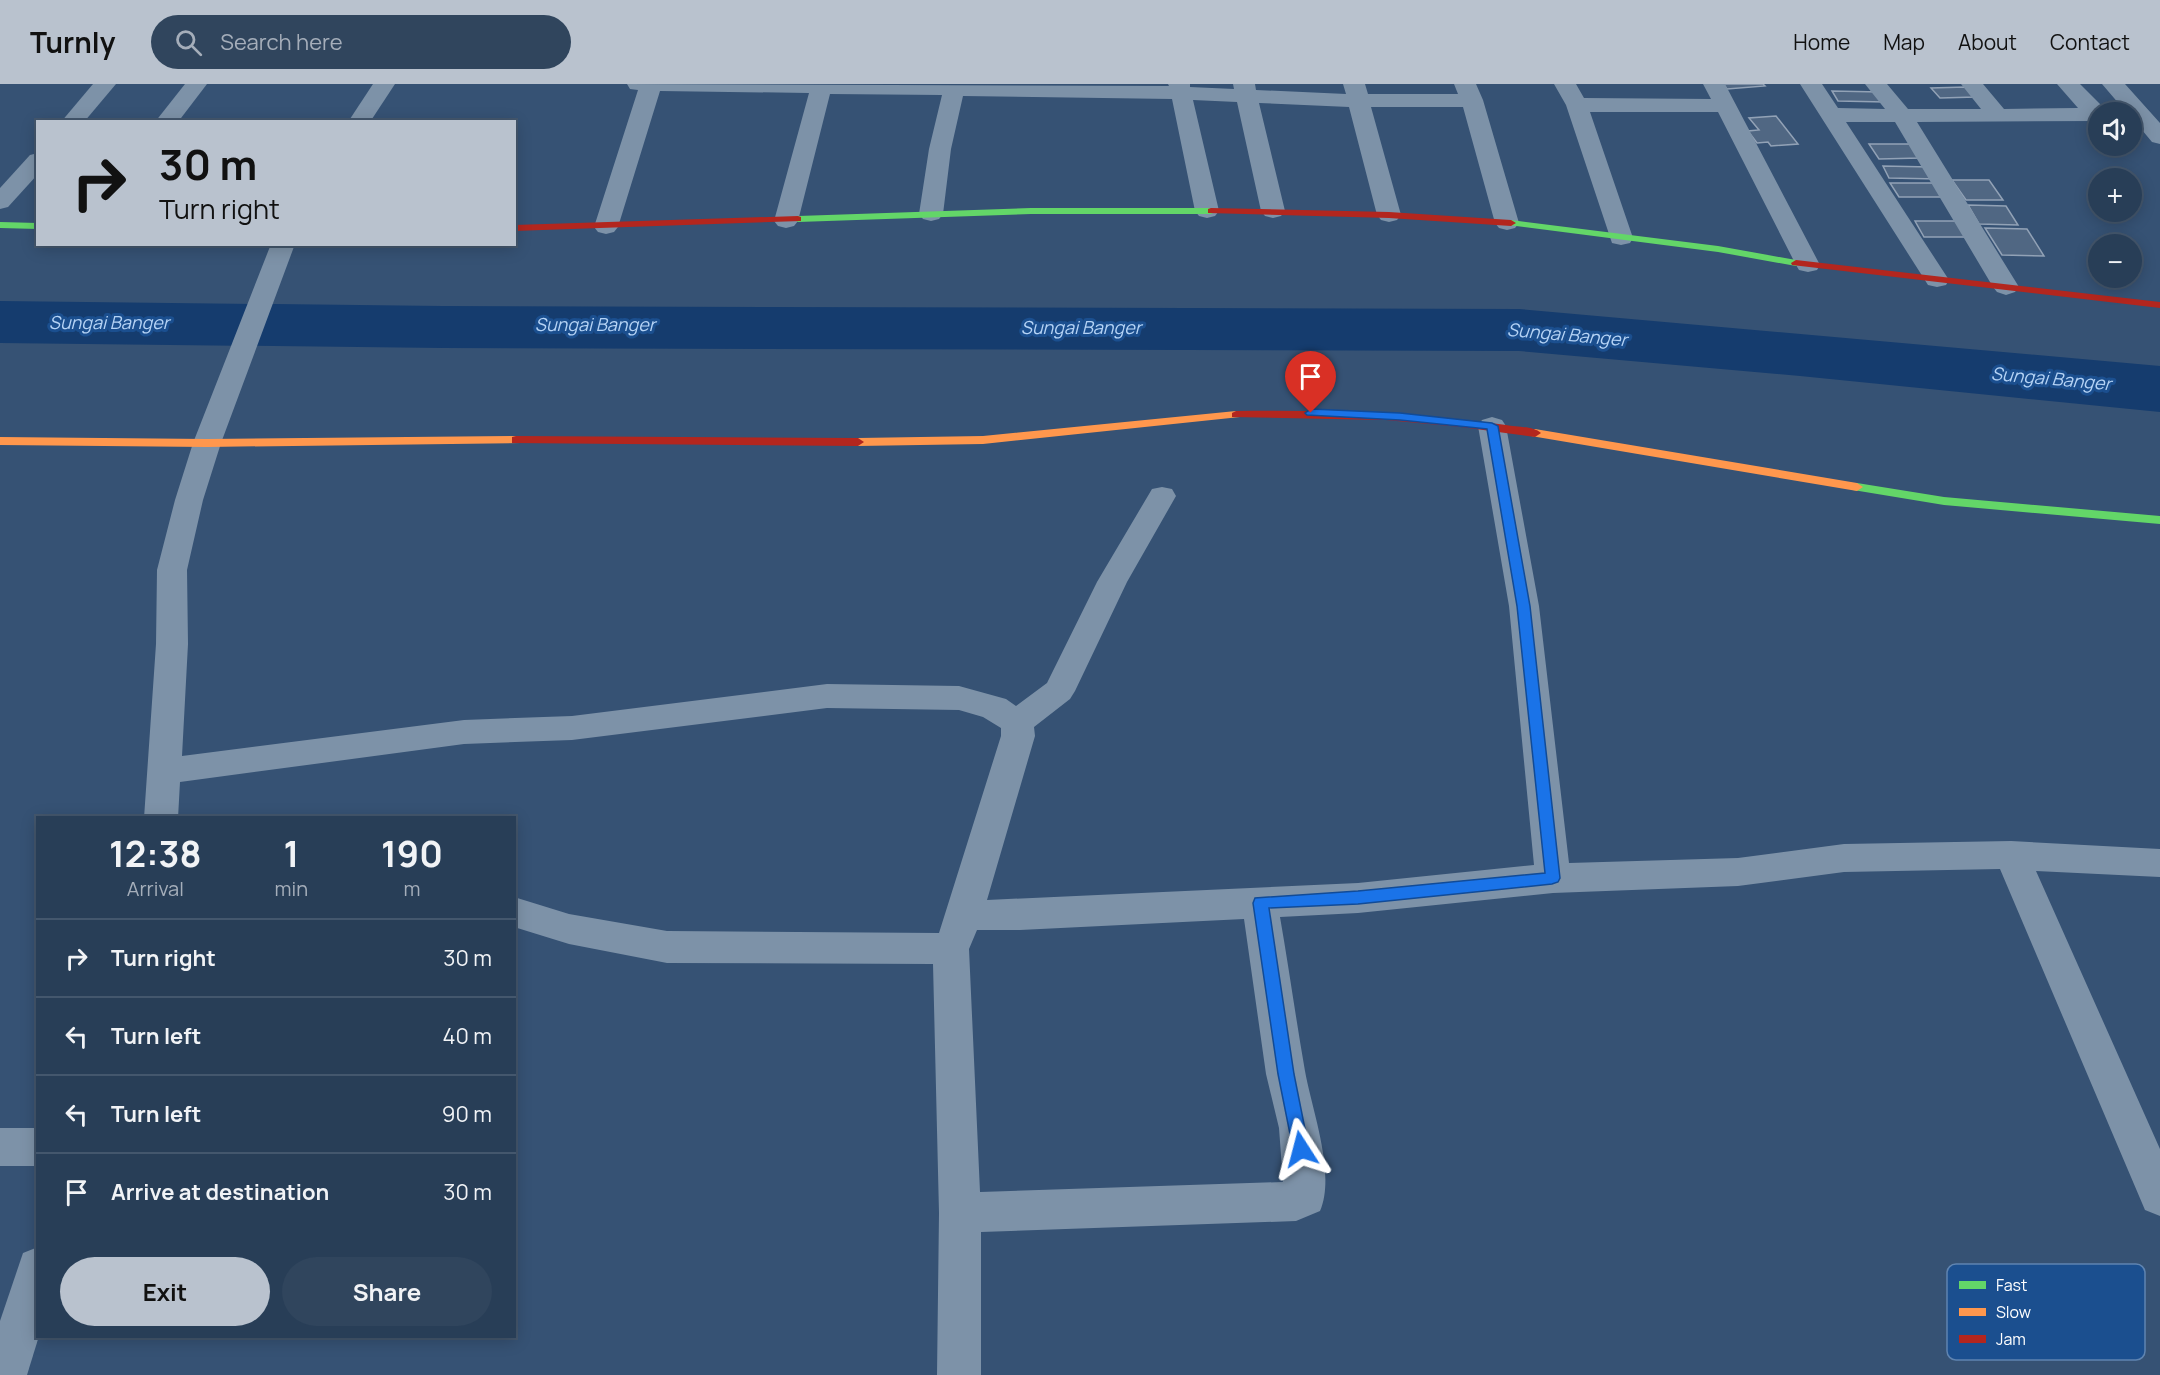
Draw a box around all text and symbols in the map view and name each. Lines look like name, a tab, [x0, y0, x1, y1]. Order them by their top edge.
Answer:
search box	[151, 15, 571, 69]
text: Turnly	[30, 23, 115, 61]
icon: search	[172, 26, 205, 59]
text: Search here	[220, 27, 343, 57]
text: Home	[1793, 28, 1850, 56]
text: Map	[1883, 28, 1925, 56]
text: About	[1958, 28, 2017, 56]
text: Contact	[2050, 28, 2130, 56]
map controls	[2088, 102, 2142, 288]
button: sound	[2088, 102, 2142, 156]
text: 30 m	[159, 135, 257, 193]
icon: right	[60, 144, 138, 222]
button: +	[2088, 168, 2142, 222]
text: Turn right	[159, 190, 280, 227]
button: −	[2088, 234, 2142, 288]
water label: Sungai Banger	[49, 310, 172, 334]
water label: Sungai Banger	[535, 312, 658, 336]
water label: Sungai Banger	[1021, 315, 1144, 339]
water label: Sungai Banger	[1506, 317, 1631, 351]
pin	[1285, 351, 1336, 413]
icon: arrive	[1294, 360, 1327, 393]
water label: Sungai Banger	[1990, 361, 2115, 395]
text: 12:38	[109, 829, 202, 878]
text: 1	[283, 829, 299, 878]
text: 190	[381, 829, 443, 878]
text: Arrival	[127, 875, 184, 902]
text: min	[275, 875, 308, 902]
text: m	[404, 875, 421, 902]
icon: right	[60, 942, 93, 975]
text: Turn right	[111, 943, 216, 973]
text: 30 m	[443, 943, 492, 973]
icon: left	[60, 1020, 93, 1053]
text: Turn left	[111, 1021, 201, 1051]
text: 40 m	[443, 1021, 492, 1051]
icon: left	[60, 1098, 93, 1131]
text: Turn left	[111, 1099, 201, 1129]
text: 90 m	[442, 1099, 492, 1129]
position arrow	[1269, 1117, 1333, 1181]
icon: arrive	[60, 1176, 93, 1209]
text: Arrive at destination	[111, 1177, 329, 1207]
text: 30 m	[443, 1177, 492, 1207]
button: Exit	[60, 1257, 270, 1326]
button: Share	[282, 1257, 492, 1326]
legend	[1947, 1264, 2145, 1360]
text: Fast	[1996, 1274, 2027, 1296]
text: Slow	[1996, 1301, 2031, 1323]
text: Jam	[1996, 1328, 2026, 1350]

